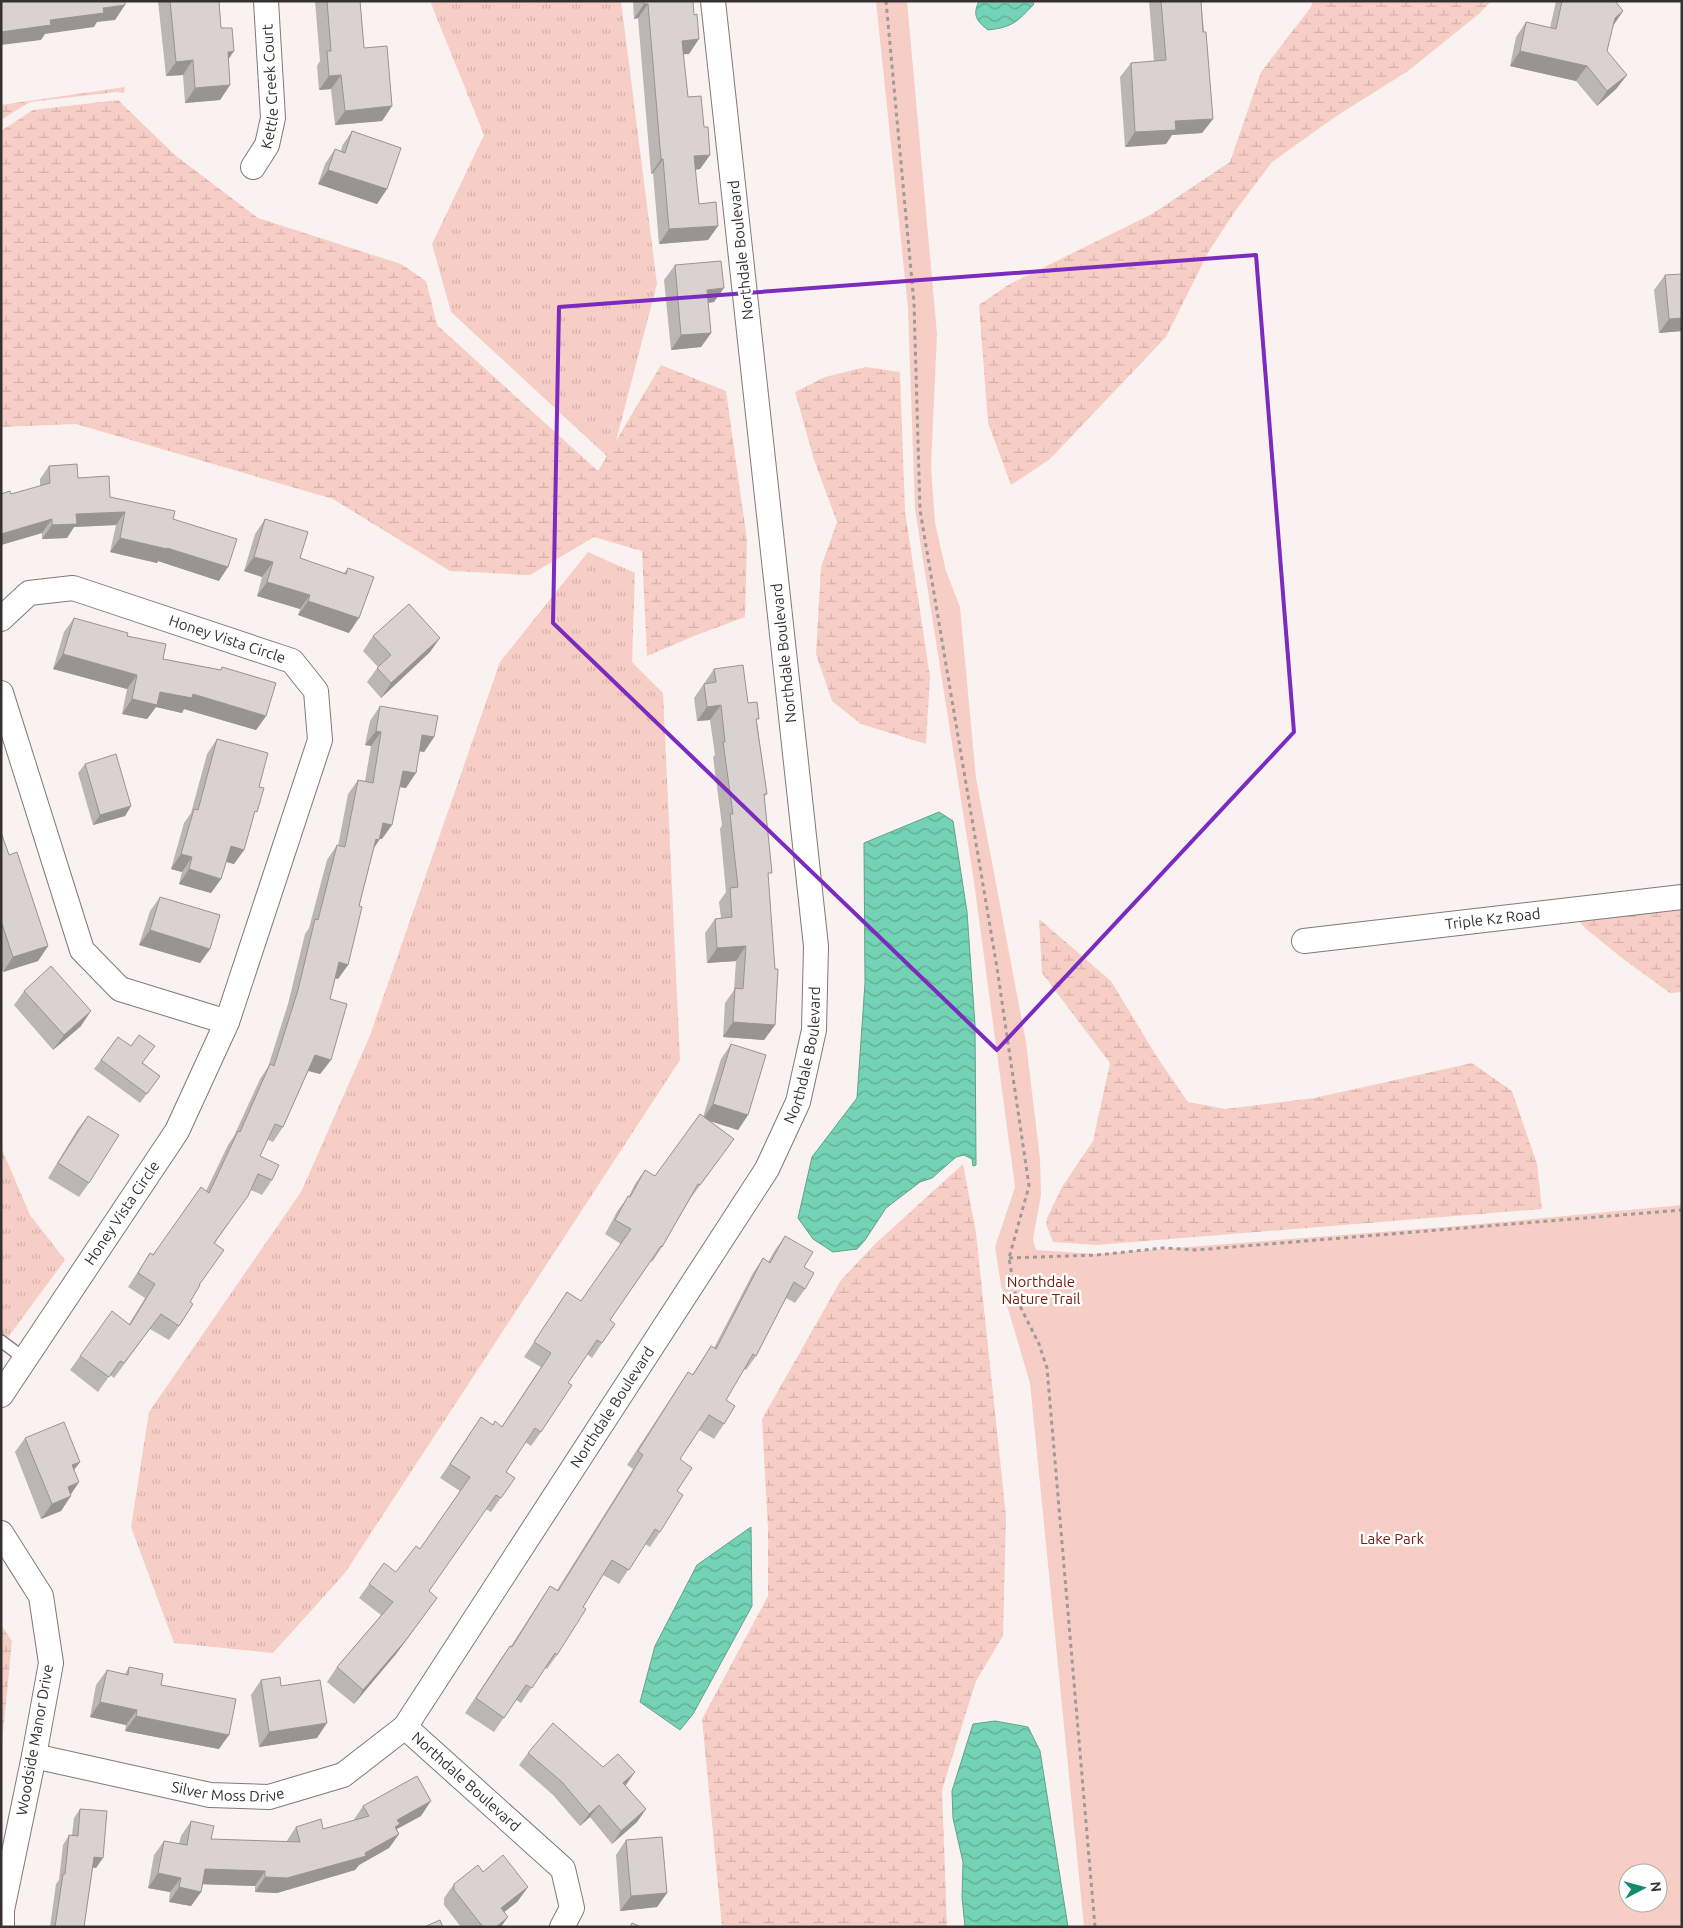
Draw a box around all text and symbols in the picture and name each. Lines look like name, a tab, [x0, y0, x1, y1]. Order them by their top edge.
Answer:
street label: Kettle Creek Court	[257, 24, 281, 150]
street label: Northdale Boulevard	[725, 179, 756, 321]
street label: Northdale Boulevard	[768, 582, 799, 724]
street label: Honey Vista Circle	[167, 612, 288, 666]
street label: Triple Kz Road	[1444, 905, 1541, 933]
street label: Northdale Boulevard	[780, 986, 823, 1126]
street label: Honey Vista Circle	[81, 1158, 163, 1268]
park label: Northdale Nature Trail	[1001, 1273, 1081, 1307]
street label: Northdale Boulevard	[567, 1343, 657, 1471]
park label: Lake Park	[1360, 1530, 1425, 1547]
street label: Woodside Manor Drive	[13, 1663, 56, 1817]
street label: Northdale Boulevard	[408, 1728, 524, 1835]
street label: Silver Moss Drive	[170, 1778, 286, 1805]
north arrow	[1618, 1863, 1668, 1913]
text: N	[1647, 1881, 1664, 1893]

